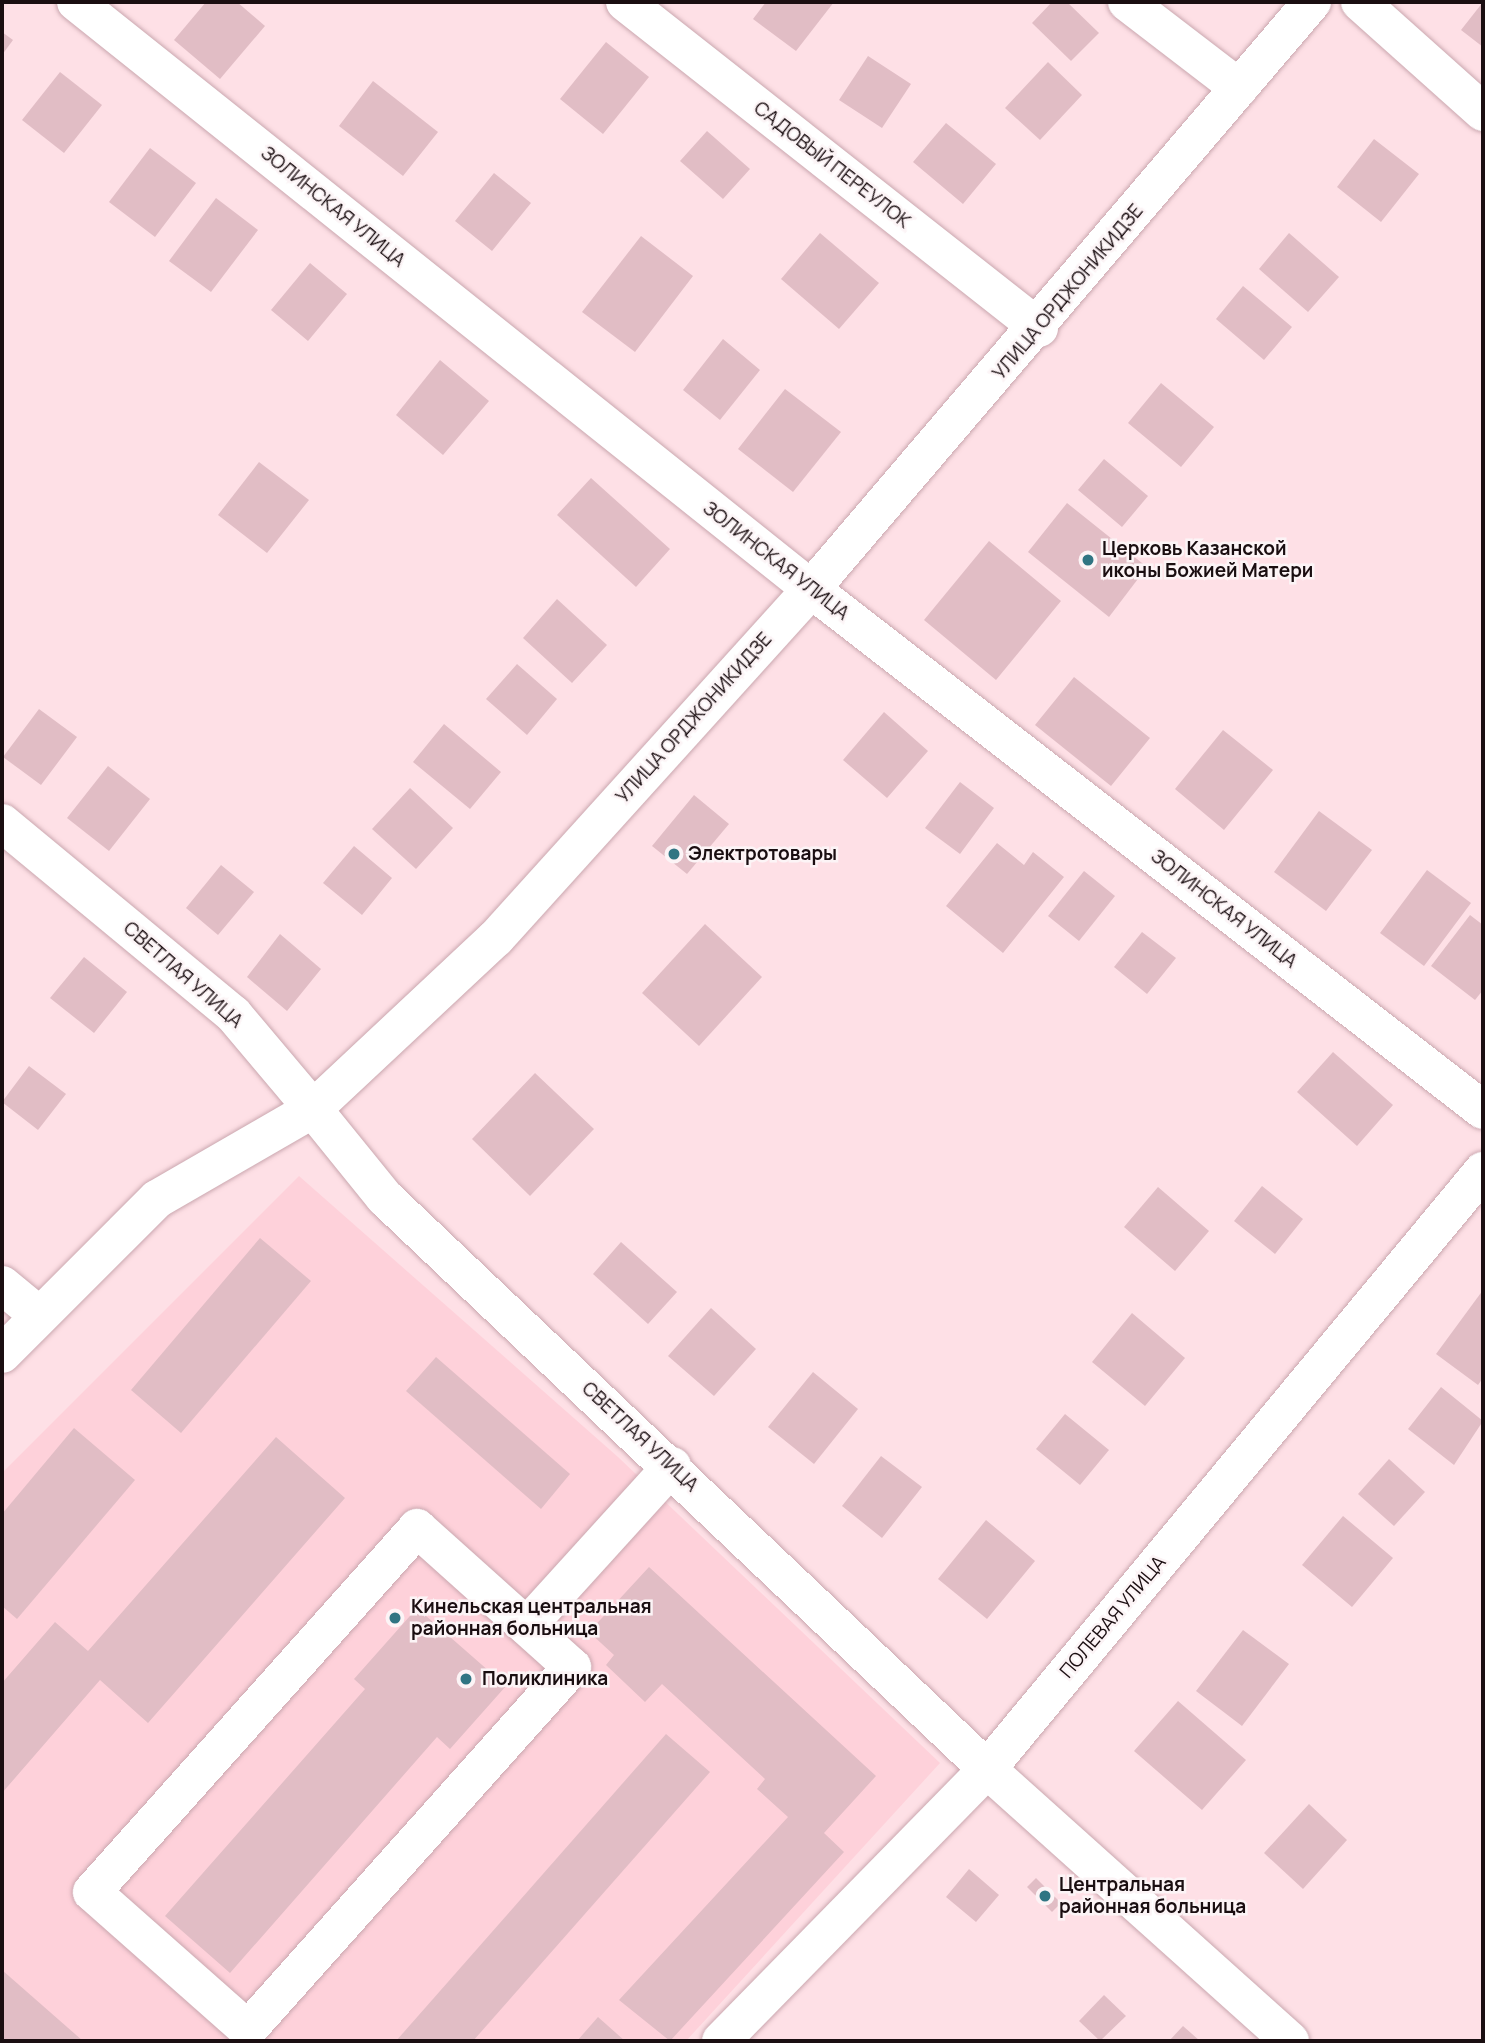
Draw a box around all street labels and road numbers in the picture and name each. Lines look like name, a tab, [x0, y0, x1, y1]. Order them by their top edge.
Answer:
street label: САДОВЫЙ ПЕРЕУЛОК	[749, 97, 915, 233]
street label: ЗОЛИНСКАЯ УЛИЦА	[256, 142, 410, 272]
street label: УЛИЦА ОРДЖОНИКИДЗЕ	[988, 200, 1148, 384]
street label: ЗОЛИНСКАЯ УЛИЦА	[698, 497, 854, 625]
street label: УЛИЦА ОРДЖОНИКИДЗЕ	[611, 628, 777, 808]
street label: ЗОЛИНСКАЯ УЛИЦА	[1146, 845, 1302, 973]
street label: СВЕТЛАЯ УЛИЦА	[119, 917, 247, 1033]
street label: СВЕТЛАЯ УЛИЦА	[577, 1377, 703, 1497]
street label: ПОЛЕВАЯ УЛИЦА	[1055, 1551, 1171, 1683]

